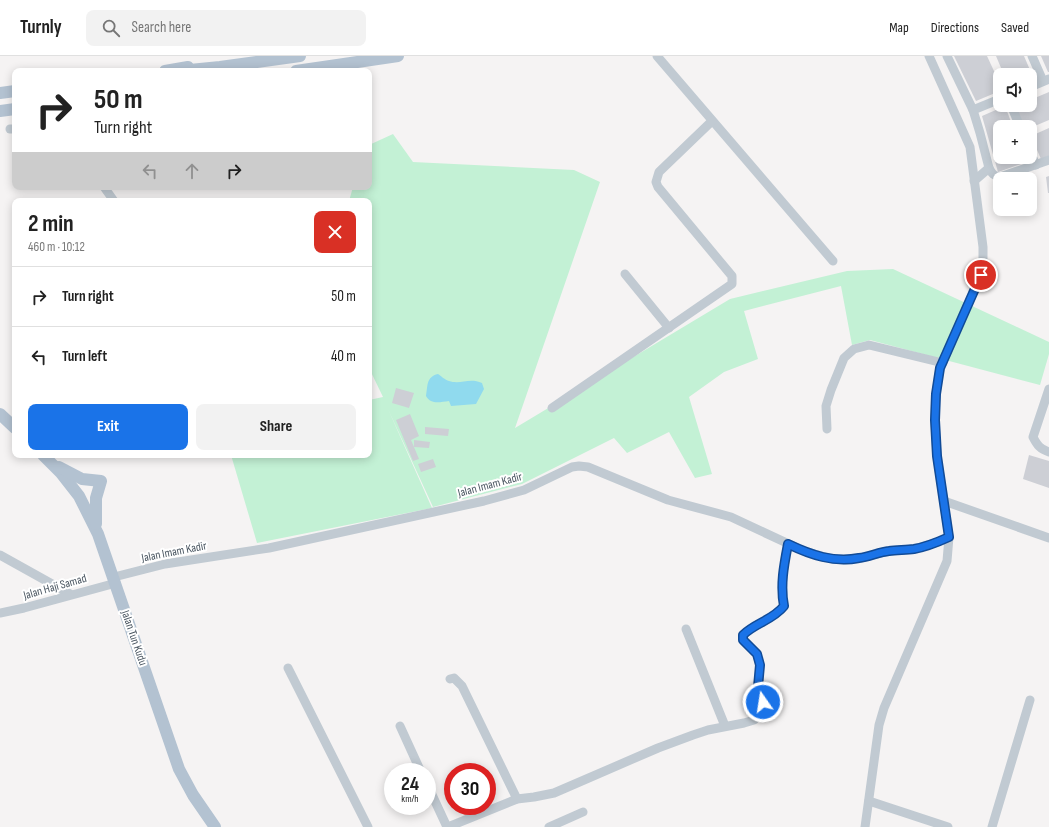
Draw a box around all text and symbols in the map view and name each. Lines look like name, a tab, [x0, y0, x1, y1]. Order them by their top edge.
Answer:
search box	[86, 10, 366, 46]
text: Turnly	[20, 16, 62, 39]
icon: search	[100, 17, 122, 39]
text: Search here	[132, 18, 191, 37]
text: Map	[889, 19, 909, 36]
text: Directions	[931, 19, 979, 36]
text: Saved	[1001, 19, 1029, 36]
map controls	[993, 68, 1037, 216]
button: sound	[993, 68, 1037, 112]
text: 50 m	[94, 83, 143, 116]
icon: right	[28, 84, 80, 136]
text: Turn right	[94, 117, 152, 138]
button: +	[993, 120, 1037, 164]
icon: left	[139, 160, 161, 182]
icon: ahead	[181, 160, 203, 182]
icon: right	[223, 160, 245, 182]
button: −	[993, 172, 1037, 216]
text: 2 min	[28, 209, 74, 238]
button: close	[314, 211, 356, 253]
text: 460 m · 10:12	[28, 239, 85, 255]
pin	[964, 258, 998, 292]
icon: arrive	[970, 264, 992, 286]
icon: right	[28, 286, 50, 308]
text: Turn right	[62, 287, 114, 306]
text: 50 m	[331, 287, 356, 306]
icon: left	[28, 346, 50, 368]
text: Turn left	[62, 347, 107, 366]
text: 40 m	[331, 347, 356, 366]
button: Exit	[28, 404, 188, 450]
button: Share	[196, 404, 356, 450]
street label: Jalan Imam Kadir	[455, 469, 524, 501]
street label: Jalan Imam Kadir	[139, 538, 208, 566]
street label: Jalan Haji Samad	[21, 571, 88, 603]
street label: Jalan Tun Kudu	[117, 607, 150, 668]
position arrow	[742, 681, 784, 723]
speed limit sign: 30	[444, 763, 496, 815]
text: 24	[401, 772, 419, 796]
text: km/h	[401, 793, 419, 805]

